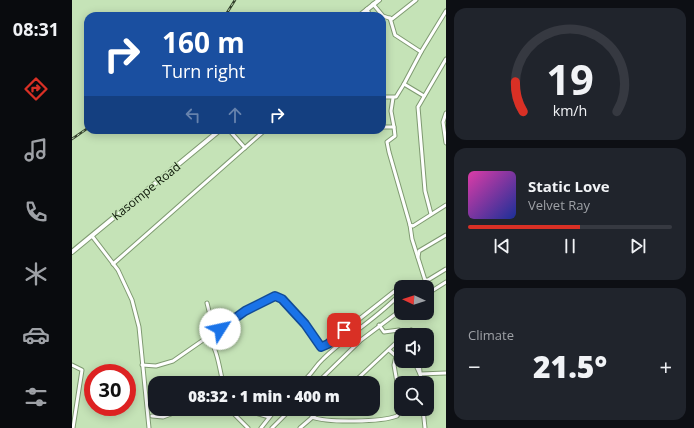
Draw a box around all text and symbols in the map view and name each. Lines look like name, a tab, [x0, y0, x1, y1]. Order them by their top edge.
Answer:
text: 08:31	[13, 17, 59, 41]
text: 160 m	[162, 23, 245, 61]
icon: right	[96, 28, 148, 80]
text: 19	[546, 51, 594, 107]
text: Turn right	[162, 59, 245, 83]
icon: directions	[22, 75, 50, 103]
text: km/h	[553, 101, 587, 120]
icon: left	[182, 104, 204, 126]
icon: ahead	[224, 104, 246, 126]
icon: right	[266, 104, 288, 126]
icon: music	[22, 136, 50, 164]
street label: Kasompe Road	[108, 158, 184, 224]
text: Static Love	[528, 176, 610, 196]
text: Velvet Ray	[528, 196, 590, 214]
icon: phone	[22, 198, 50, 226]
icon: previous	[491, 235, 513, 257]
icon: pause	[559, 235, 581, 257]
icon: next	[627, 235, 649, 257]
icon: climate	[22, 260, 50, 288]
north arrow	[394, 280, 434, 320]
map controls	[394, 280, 434, 416]
position arrow	[199, 308, 241, 350]
pin	[327, 313, 361, 347]
icon: arrive	[333, 319, 355, 341]
icon: car	[22, 321, 50, 349]
text: Climate	[468, 326, 514, 344]
button: sound	[394, 328, 434, 368]
text: 21.5°	[533, 346, 607, 387]
text: −	[468, 351, 481, 381]
text: +	[659, 351, 672, 381]
speed limit sign: 30	[84, 364, 136, 416]
button: search	[394, 376, 434, 416]
icon: filters	[22, 383, 50, 411]
text: 08:32 · 1 min · 400 m	[188, 386, 340, 406]

